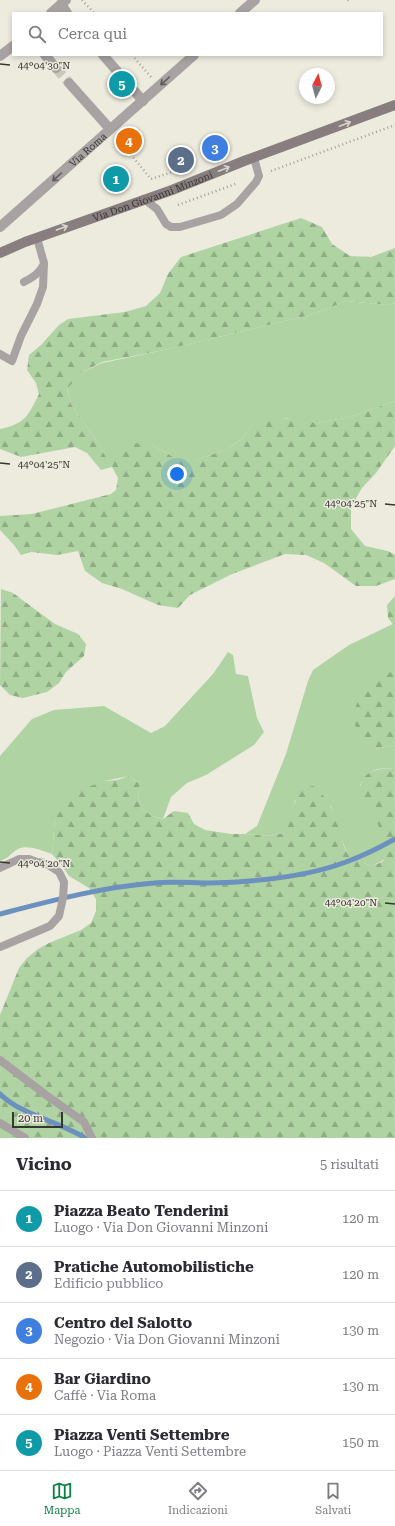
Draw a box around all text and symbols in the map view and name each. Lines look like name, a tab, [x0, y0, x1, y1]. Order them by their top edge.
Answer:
search box	[12, 12, 383, 56]
icon: search	[26, 23, 48, 45]
text: Cerca qui	[58, 25, 127, 43]
text: 44°04'30"N	[18, 60, 70, 71]
north arrow	[299, 68, 335, 104]
pin: 5	[109, 69, 135, 99]
one-way arrow	[160, 76, 170, 86]
one-way arrow	[339, 119, 351, 127]
pin: 4	[116, 126, 142, 156]
street label: Via Roma	[67, 130, 109, 169]
pin: 3	[202, 133, 228, 163]
pin: 2	[168, 145, 194, 175]
pin: 1	[103, 164, 129, 194]
one-way arrow	[217, 165, 229, 172]
street label: Via Don Giovanni Minzoni	[91, 169, 215, 224]
one-way arrow	[52, 172, 62, 181]
one-way arrow	[56, 224, 68, 232]
text: 44°04'25"N	[18, 459, 70, 470]
your location	[167, 464, 187, 484]
text: 44°04'25"N	[325, 498, 377, 509]
text: 44°04'20"N	[18, 858, 70, 869]
text: 44°04'20"N	[325, 897, 377, 908]
scale bar	[12, 1110, 63, 1129]
text: 20 m	[18, 1112, 43, 1125]
text: Vicino	[16, 1154, 72, 1174]
text: 5 risultati	[320, 1157, 379, 1172]
text: Piazza Beato Tenderini	[54, 1202, 229, 1220]
text: 1	[25, 1211, 33, 1226]
text: 120 m	[342, 1211, 379, 1226]
text: Luogo · Via Don Giovanni Minzoni	[54, 1220, 268, 1235]
text: Pratiche Automobilistiche	[54, 1258, 254, 1276]
text: 2	[25, 1267, 33, 1282]
text: 120 m	[342, 1267, 379, 1282]
text: Edificio pubblico	[54, 1276, 163, 1291]
text: Centro del Salotto	[54, 1314, 192, 1332]
text: 3	[25, 1323, 33, 1338]
text: 130 m	[342, 1323, 379, 1338]
text: Negozio · Via Don Giovanni Minzoni	[54, 1332, 280, 1347]
text: Bar Giardino	[54, 1370, 151, 1388]
text: 4	[25, 1379, 33, 1394]
text: 130 m	[342, 1379, 379, 1394]
text: Caffè · Via Roma	[54, 1388, 156, 1403]
text: Piazza Venti Settembre	[54, 1426, 230, 1444]
text: 5	[25, 1435, 33, 1450]
text: 150 m	[342, 1435, 379, 1450]
text: Luogo · Piazza Venti Settembre	[54, 1444, 246, 1459]
tab: Mappa	[44, 1480, 80, 1517]
tab: Indicazioni	[168, 1480, 228, 1517]
tab: Salvati	[315, 1480, 351, 1517]

